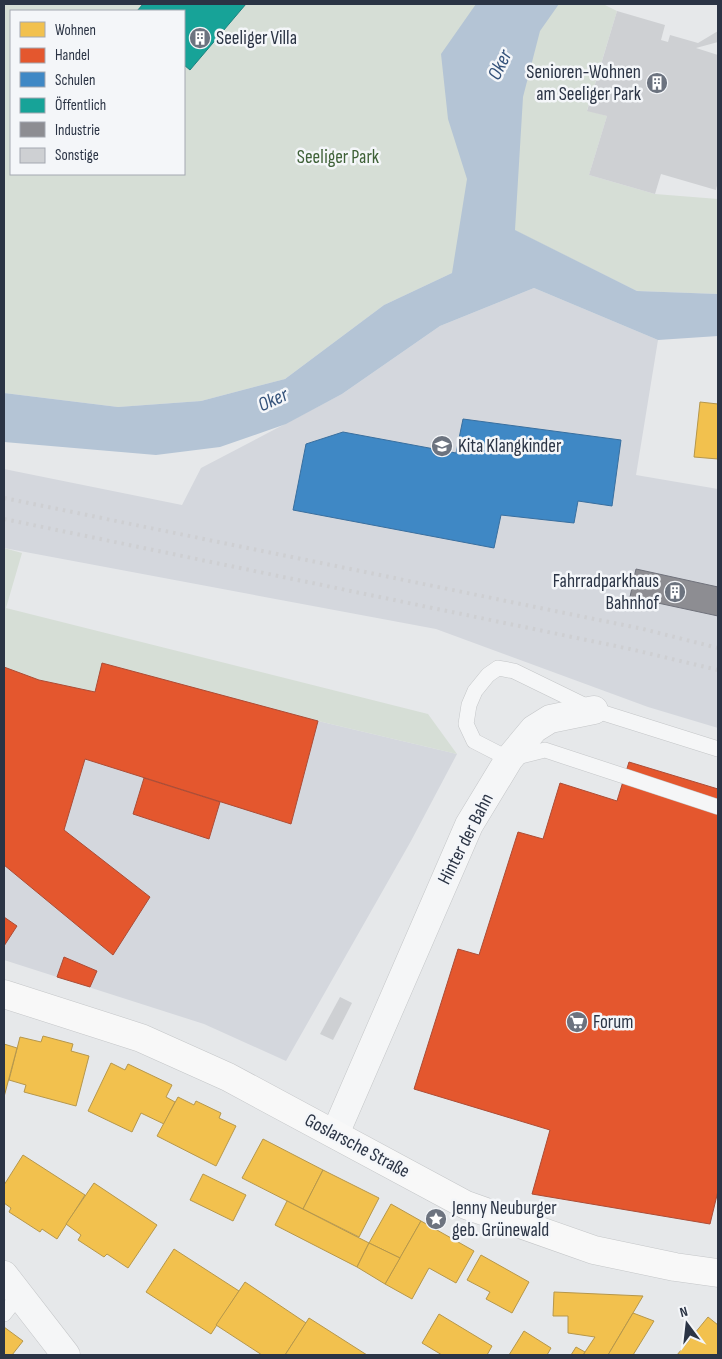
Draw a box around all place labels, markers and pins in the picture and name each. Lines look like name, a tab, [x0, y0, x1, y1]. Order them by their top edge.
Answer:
building icon: Seeliger Villa	[188, 26, 212, 50]
place label: Seeliger Villa	[216, 27, 297, 50]
place label: Senioren-Wohnen am Seeliger Park	[526, 61, 642, 106]
building icon: Senioren-Wohnen am Seeliger Park	[645, 71, 669, 95]
school or university icon: Kita Klangkinder	[430, 434, 454, 458]
place label: Kita Klangkinder	[458, 435, 562, 458]
place label: Fahrradparkhaus Bahnhof	[553, 570, 660, 615]
building icon: Fahrradparkhaus Bahnhof	[663, 580, 687, 604]
supermarket icon: Forum	[565, 1010, 589, 1034]
place label: Forum	[593, 1011, 633, 1034]
place label: Jenny Neuburger geb. Grünewald	[451, 1197, 557, 1242]
place icon: Jenny Neuburger geb. Grünewald	[424, 1207, 448, 1231]

